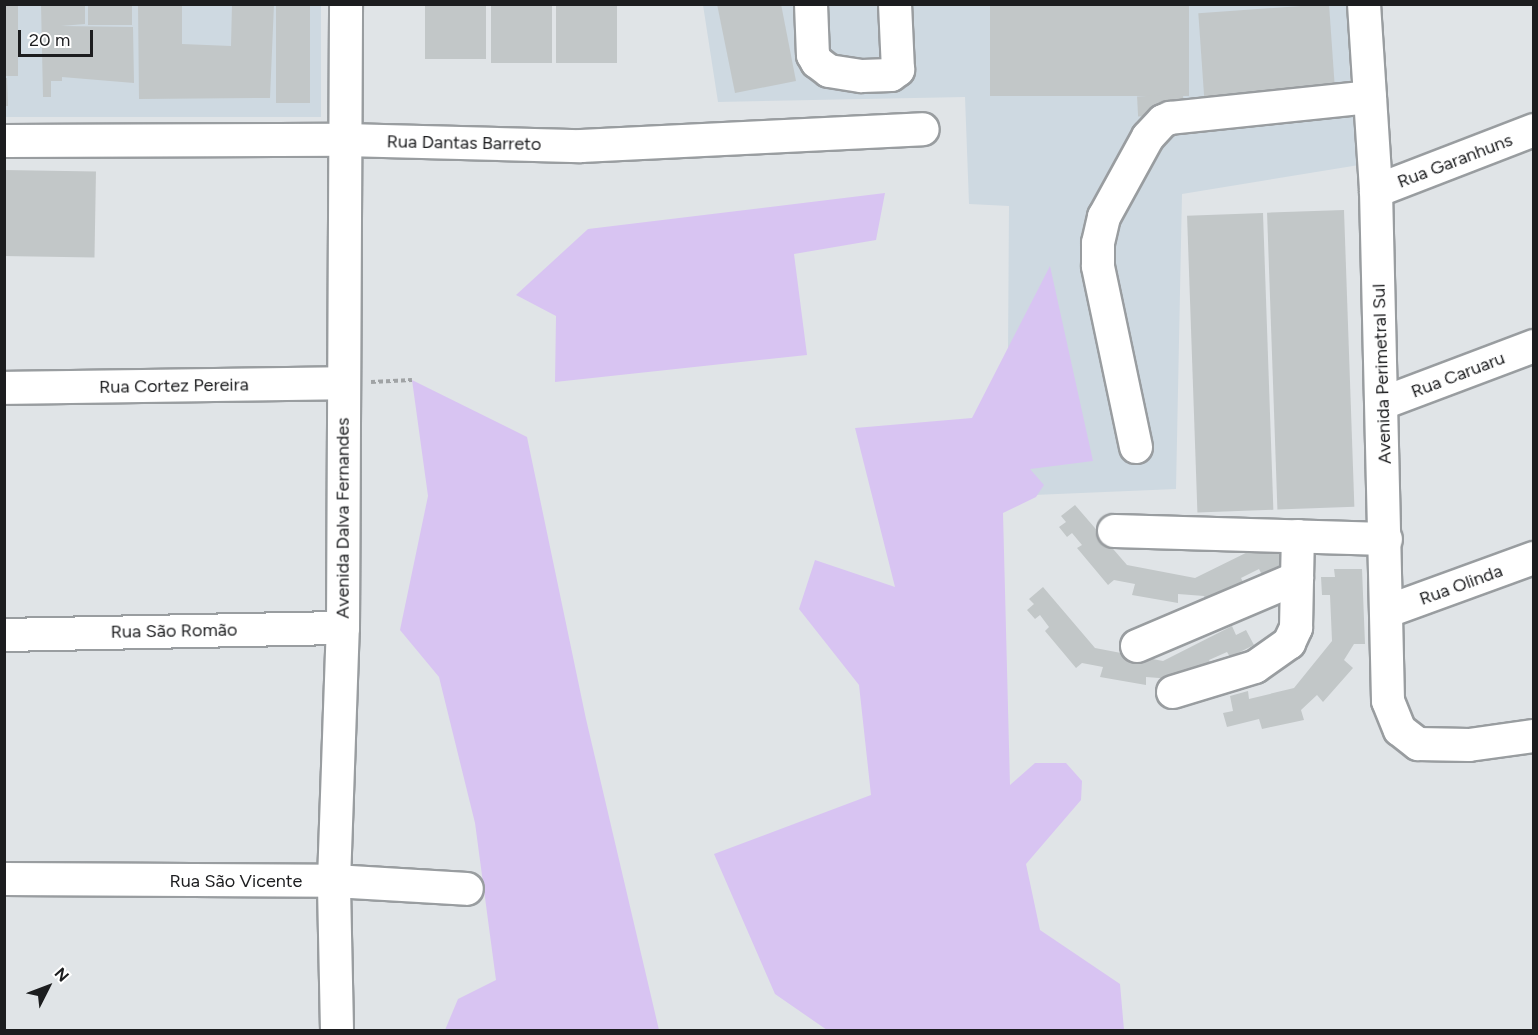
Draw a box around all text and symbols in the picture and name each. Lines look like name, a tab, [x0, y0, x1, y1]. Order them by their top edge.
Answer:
scale bar	[21, 18, 96, 56]
text: 20 m	[29, 29, 70, 51]
street label: Rua Garanhuns	[1394, 129, 1516, 193]
street label: Rua Dantas Barreto	[386, 131, 542, 155]
street label: Avenida Perimetral Sul	[1368, 284, 1396, 464]
street label: Rua Caruaru	[1408, 347, 1508, 403]
street label: Rua Cortez Pereira	[99, 374, 249, 398]
street label: Avenida Dalva Fernandes	[332, 417, 354, 619]
street label: Rua Olinda	[1417, 560, 1505, 610]
street label: Rua São Romão	[110, 619, 238, 643]
street label: Rua São Vicente	[170, 870, 302, 892]
north arrow	[18, 957, 78, 1017]
text: N	[51, 964, 73, 986]

